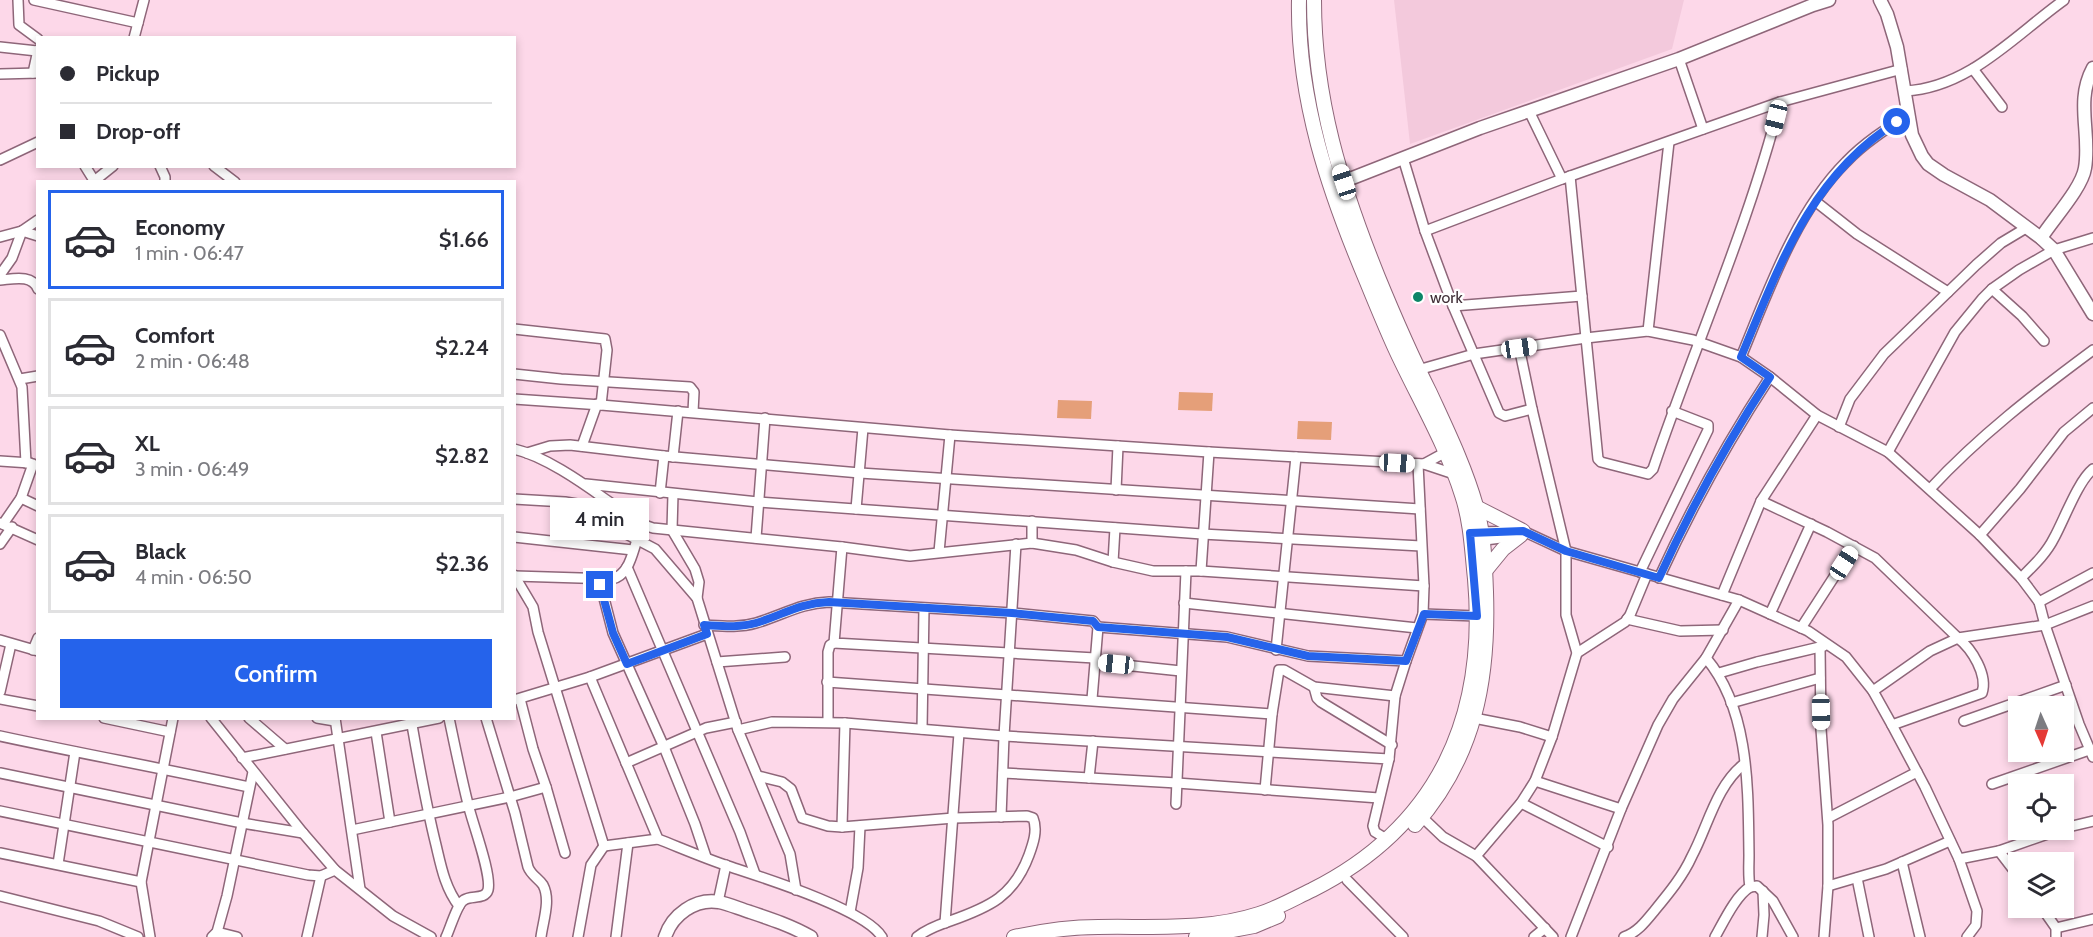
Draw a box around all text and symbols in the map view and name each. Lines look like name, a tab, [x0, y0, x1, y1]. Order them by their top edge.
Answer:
text: Pickup	[96, 60, 160, 87]
car	[1763, 98, 1789, 138]
route start	[1883, 108, 1910, 135]
text: Drop-off	[96, 118, 180, 145]
car	[1330, 162, 1358, 202]
icon: car	[63, 213, 117, 267]
text: Economy	[135, 214, 225, 241]
text: $1.66	[439, 226, 489, 253]
text: 1 min · 06:47	[135, 241, 244, 265]
place label: work	[1430, 288, 1463, 307]
marker: work	[1411, 290, 1425, 304]
icon: car	[63, 321, 117, 375]
text: Comfort	[135, 322, 214, 349]
text: $2.24	[435, 334, 489, 361]
car	[1500, 337, 1538, 359]
text: 2 min · 06:48	[135, 349, 250, 373]
icon: car	[63, 429, 117, 483]
text: XL	[135, 430, 160, 457]
text: $2.82	[435, 442, 489, 469]
car	[1379, 453, 1415, 473]
text: 3 min · 06:49	[135, 457, 249, 481]
callout: 4 min	[550, 498, 650, 540]
text: 4 min	[575, 507, 624, 531]
icon: car	[63, 537, 117, 591]
text: Black	[135, 538, 186, 565]
car	[1827, 543, 1861, 583]
text: $2.36	[436, 550, 489, 577]
text: 4 min · 06:50	[135, 565, 252, 589]
route end	[586, 571, 613, 598]
button: Confirm	[60, 639, 492, 708]
car	[1097, 653, 1135, 675]
car	[1812, 694, 1830, 730]
north arrow	[2008, 696, 2074, 762]
map controls	[2008, 696, 2074, 918]
button: locate	[2008, 774, 2074, 840]
button: layers	[2008, 852, 2074, 918]

